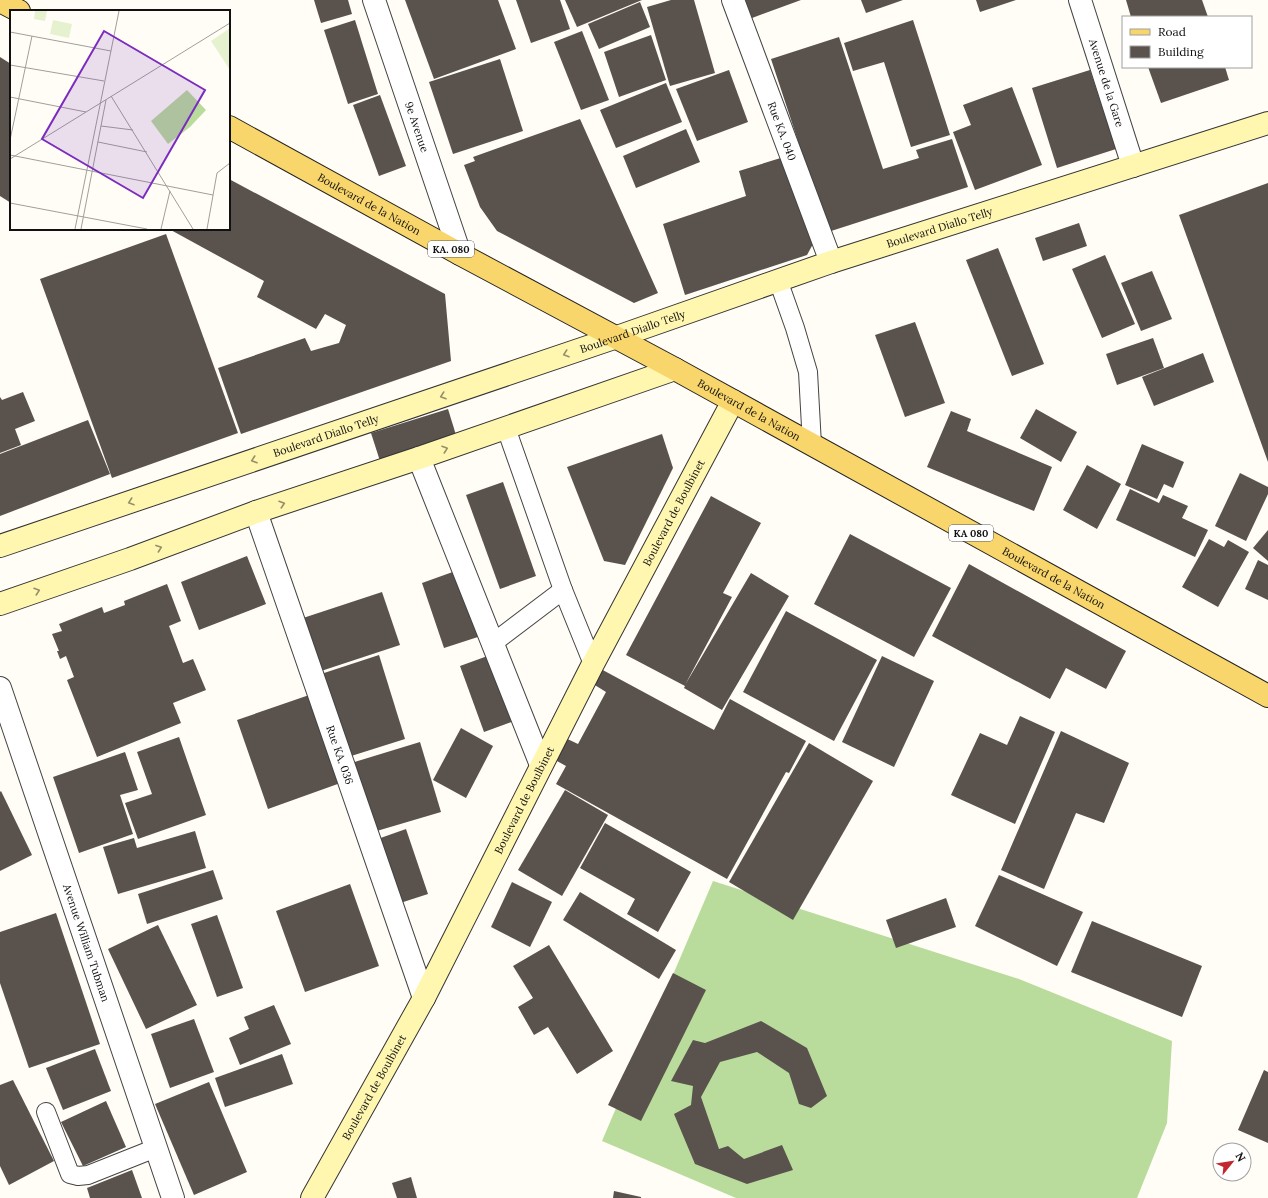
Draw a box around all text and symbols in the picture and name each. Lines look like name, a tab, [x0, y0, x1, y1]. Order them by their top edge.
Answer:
inset map	[10, 10, 230, 230]
legend	[1122, 16, 1252, 68]
text: Road	[1158, 24, 1186, 39]
street label: Avenue de la Gare	[1085, 36, 1127, 129]
text: Building	[1158, 44, 1204, 59]
street label: 9e Avenue	[402, 100, 432, 154]
street label: Rue KA. 040	[765, 100, 800, 163]
street label: Boulevard de la Nation	[315, 170, 423, 238]
street label: Boulevard Diallo Telly	[885, 204, 994, 251]
road number: KA. 080	[428, 241, 474, 257]
street label: Boulevard Diallo Telly	[578, 307, 687, 356]
one-way arrow	[563, 350, 570, 358]
street label: Boulevard de la Nation	[695, 376, 803, 444]
one-way arrow	[440, 391, 447, 400]
street label: Boulevard Diallo Telly	[271, 411, 381, 460]
one-way arrow	[441, 445, 448, 454]
one-way arrow	[250, 455, 257, 464]
street label: Boulevard de Boulbinet	[639, 456, 708, 568]
one-way arrow	[127, 497, 134, 505]
one-way arrow	[278, 500, 285, 509]
road number: KA 080	[949, 525, 993, 541]
one-way arrow	[156, 544, 163, 552]
street label: Boulevard de la Nation	[1000, 544, 1108, 612]
one-way arrow	[33, 587, 40, 596]
street label: Rue KA. 036	[323, 723, 357, 786]
street label: Boulevard de Boulbinet	[491, 743, 558, 856]
street label: Avenue William Tubman	[60, 881, 113, 1004]
street label: Boulevard de Boulbinet	[339, 1031, 410, 1142]
north arrow	[1212, 1142, 1252, 1182]
text: N	[1232, 1150, 1249, 1165]

